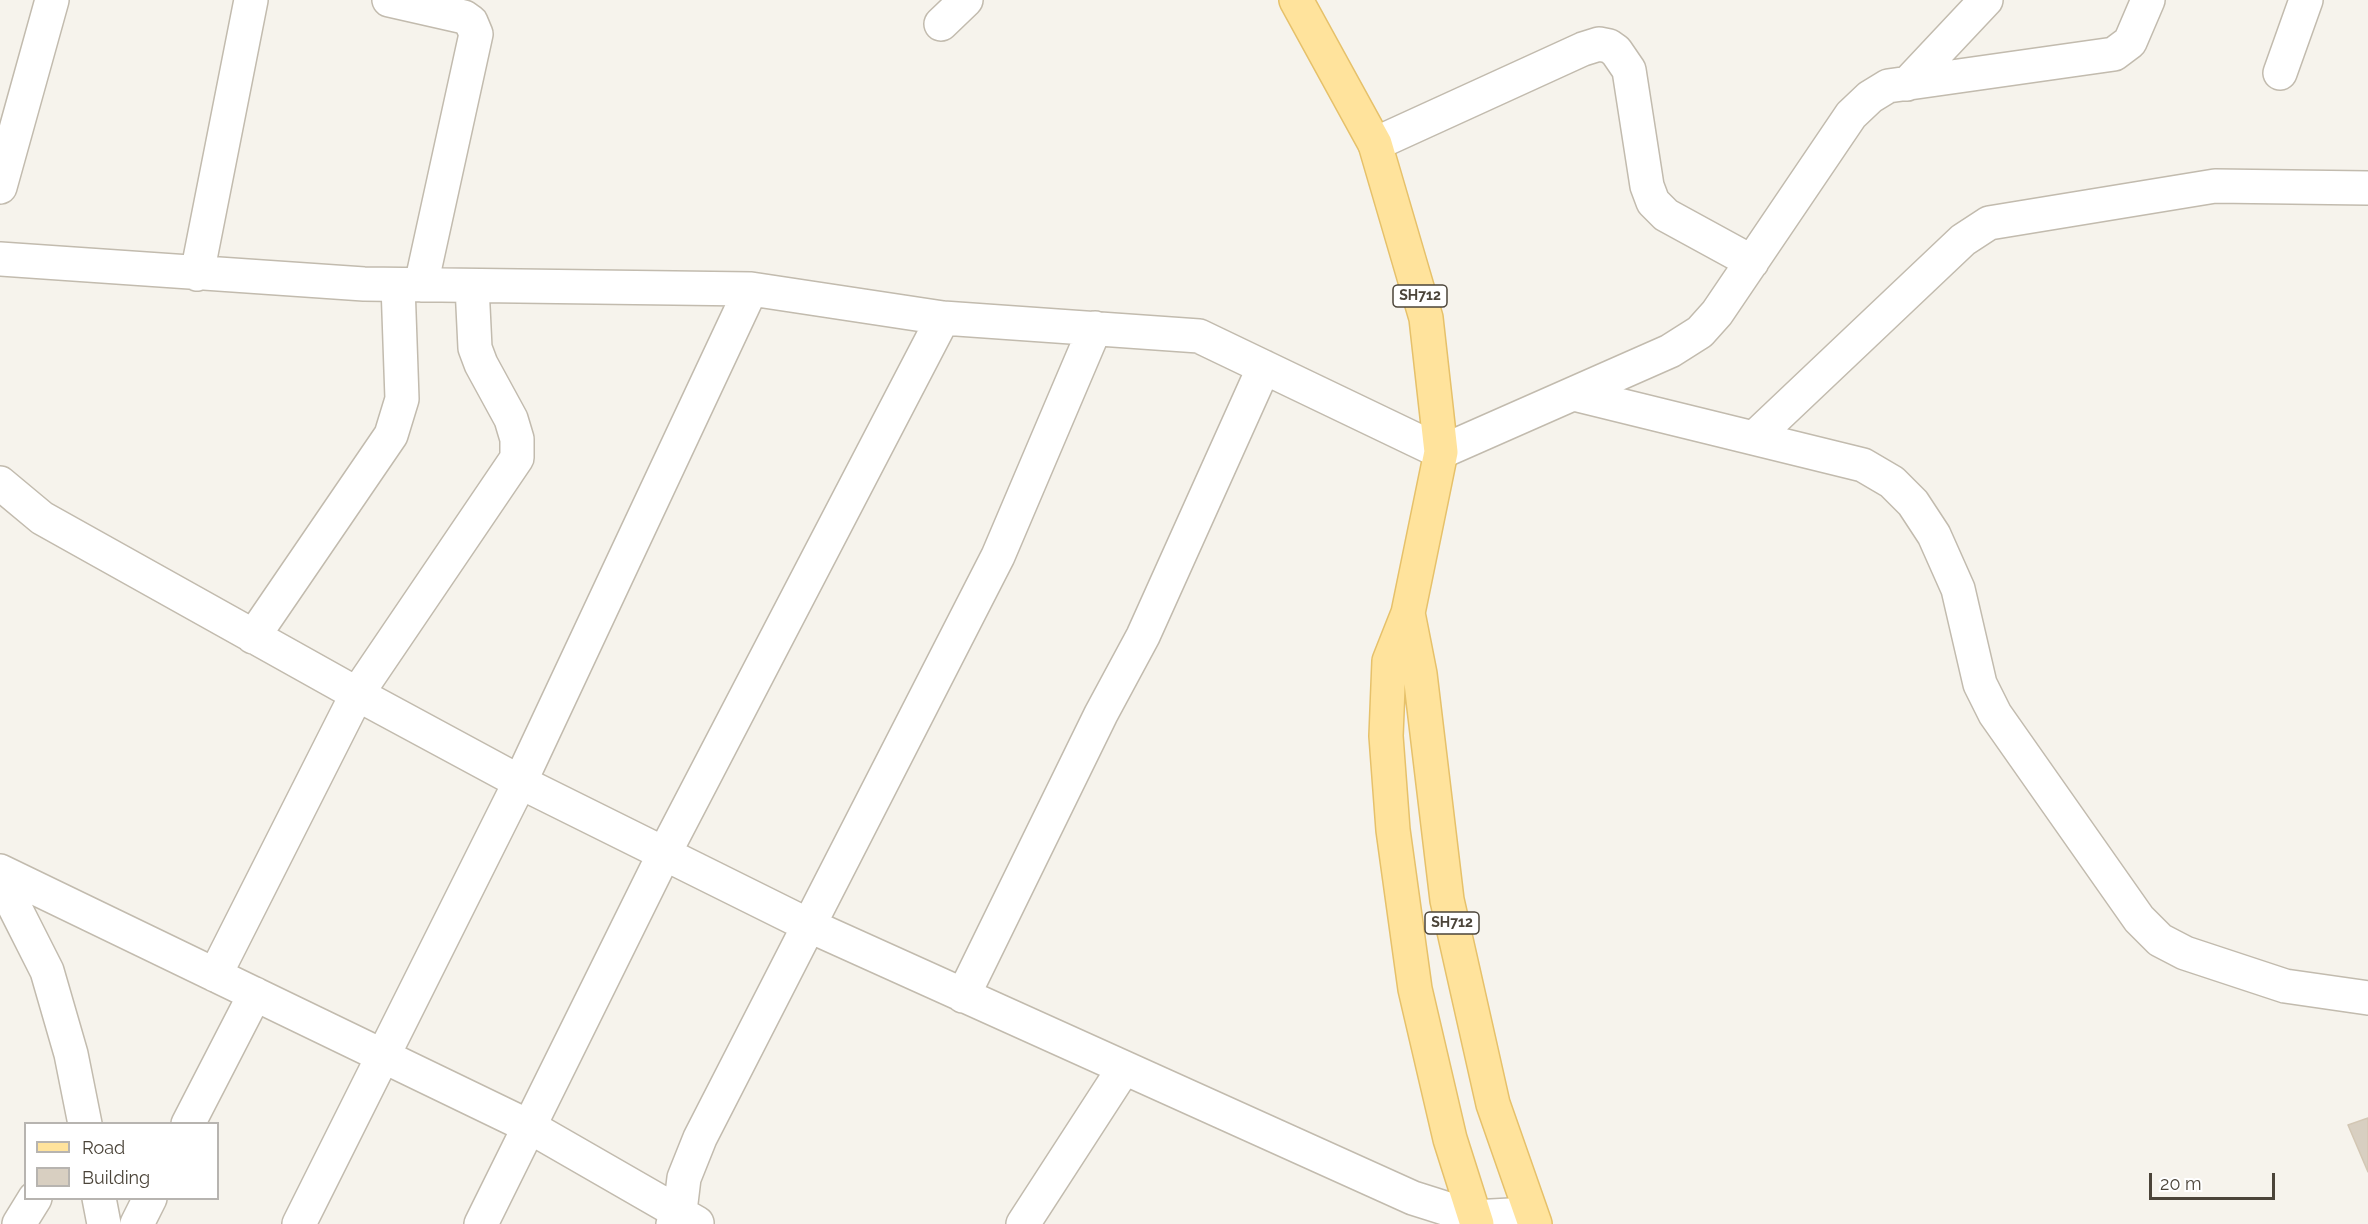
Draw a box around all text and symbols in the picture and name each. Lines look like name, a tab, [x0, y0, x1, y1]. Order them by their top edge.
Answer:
road number: SH712	[1393, 285, 1447, 307]
road number: SH712	[1425, 912, 1479, 934]
legend	[24, 1122, 219, 1200]
text: Road	[82, 1137, 125, 1158]
scale bar	[2152, 1161, 2278, 1199]
text: Building	[82, 1167, 150, 1188]
text: 20 m	[2160, 1173, 2202, 1194]

